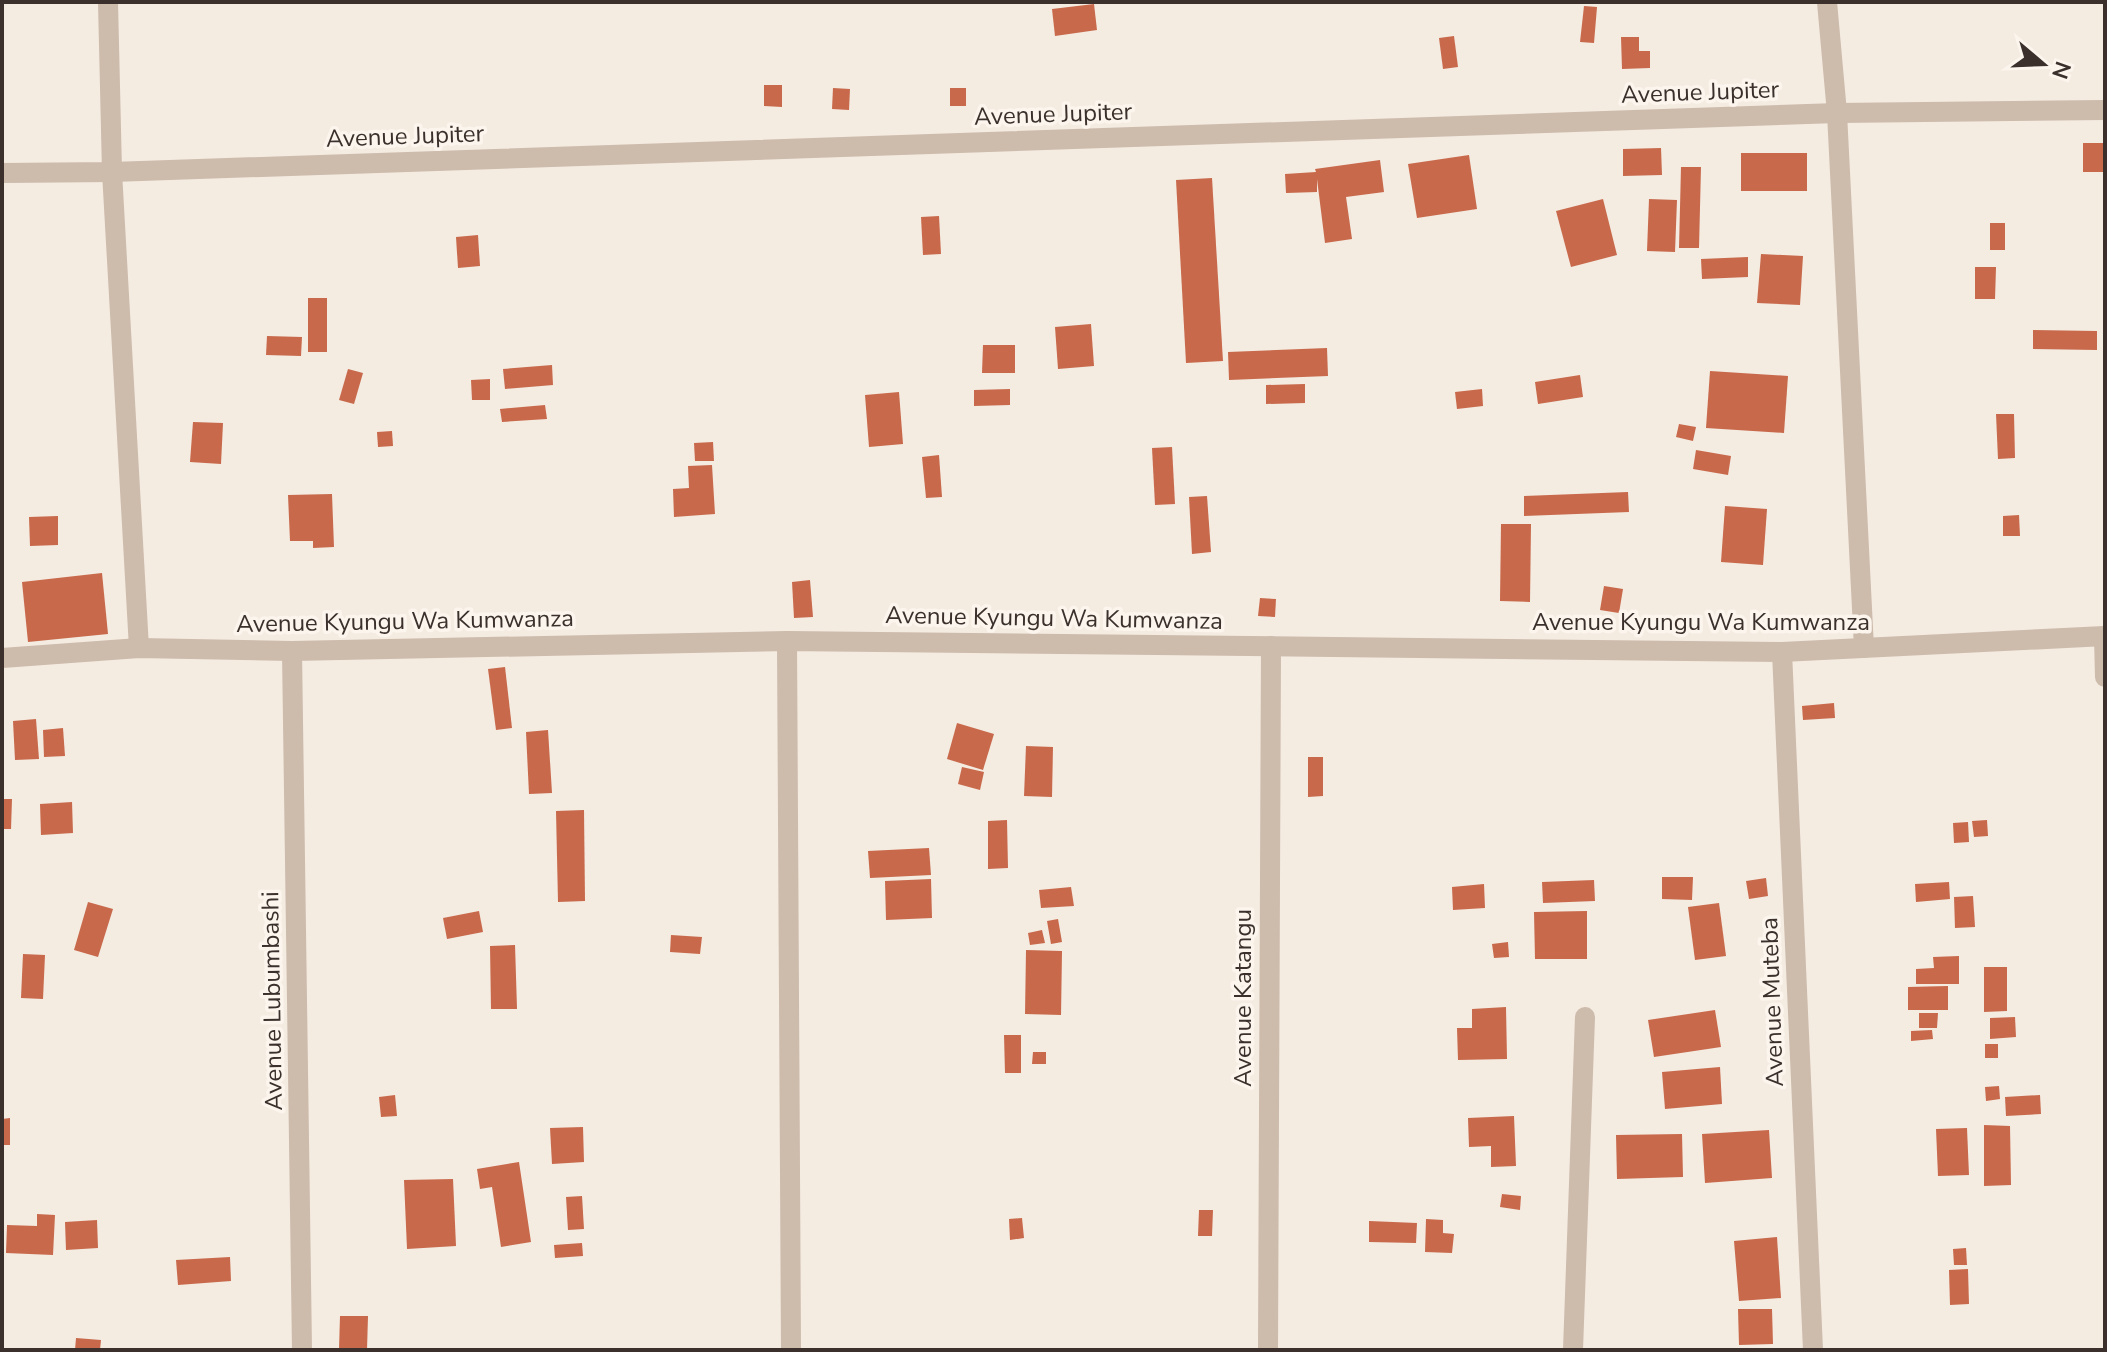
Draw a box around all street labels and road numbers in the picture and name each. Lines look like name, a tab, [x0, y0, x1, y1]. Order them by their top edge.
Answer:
street label: Avenue Jupiter	[1620, 73, 1780, 111]
street label: Avenue Jupiter	[973, 95, 1133, 133]
street label: Avenue Jupiter	[325, 117, 485, 155]
street label: Avenue Kyungu Wa Kumwanza	[885, 599, 1223, 637]
street label: Avenue Kyungu Wa Kumwanza	[236, 602, 574, 640]
street label: Avenue Kyungu Wa Kumwanza	[1532, 606, 1870, 638]
street label: Avenue Lubumbashi	[254, 891, 290, 1111]
street label: Avenue Katangu	[1227, 909, 1259, 1087]
street label: Avenue Muteba	[1753, 917, 1791, 1087]

